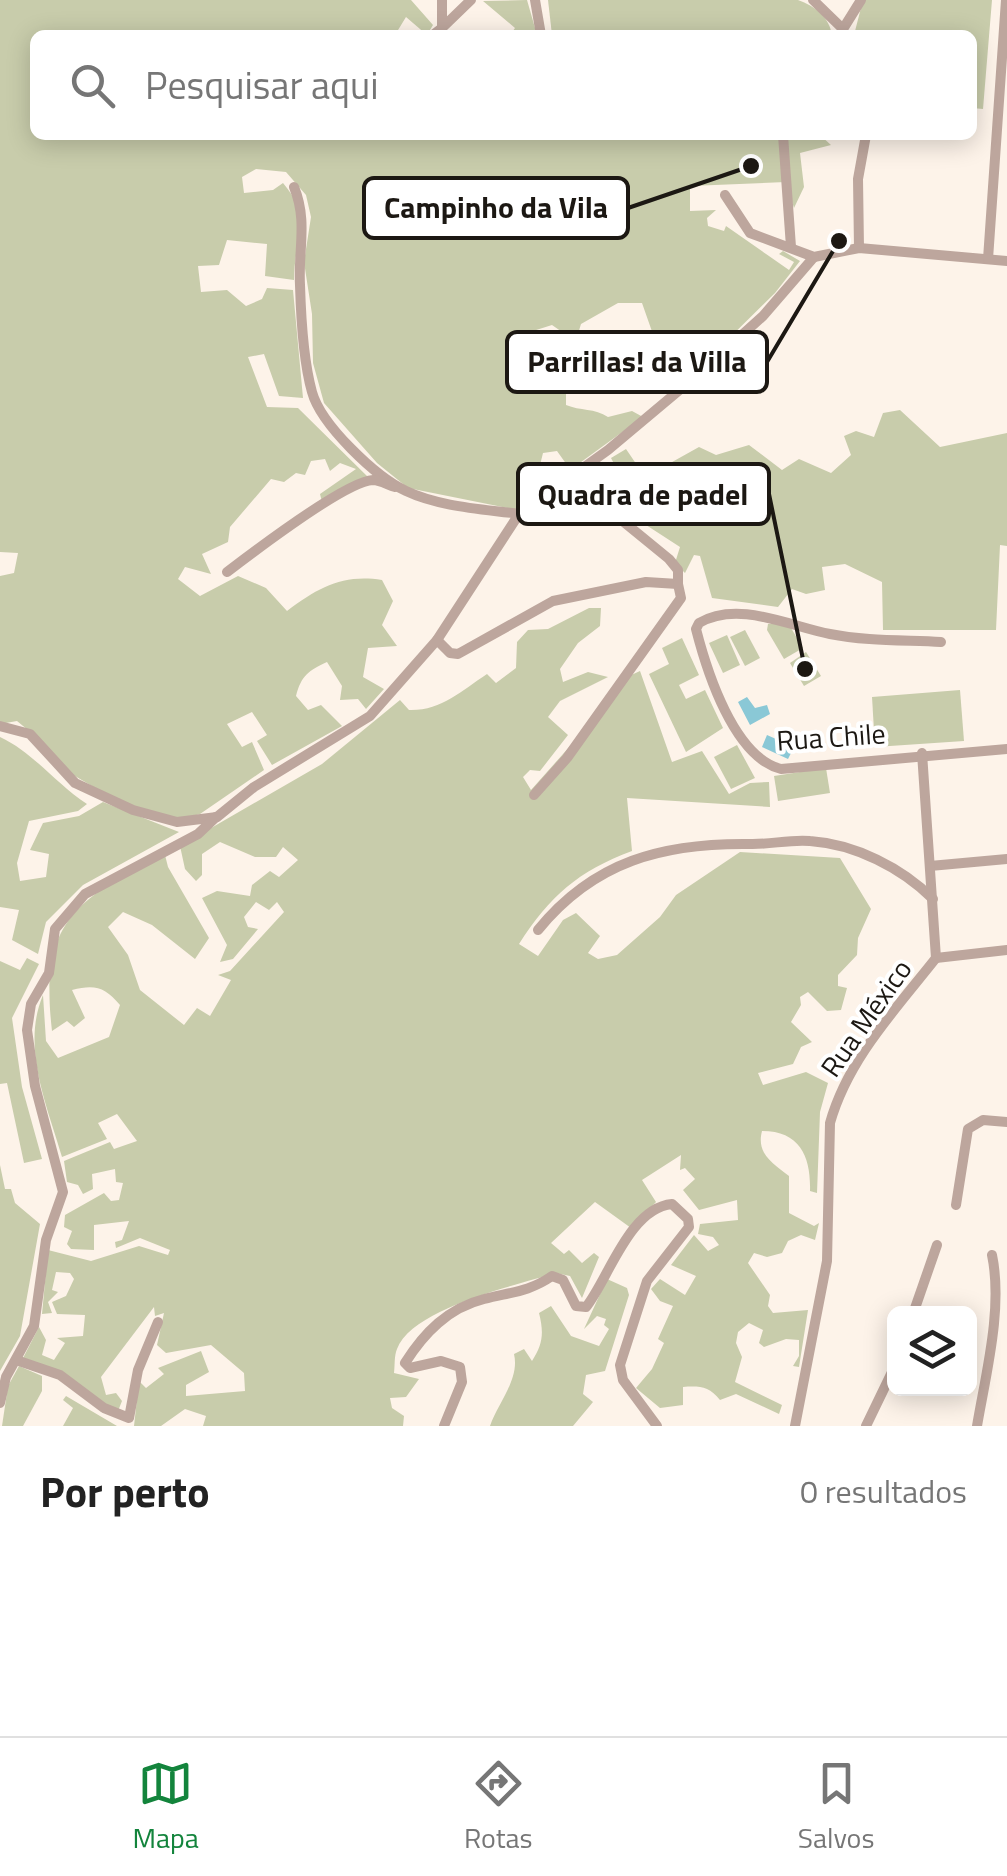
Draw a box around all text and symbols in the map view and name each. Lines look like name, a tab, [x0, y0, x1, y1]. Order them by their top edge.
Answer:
search box	[30, 30, 977, 140]
text: Pesquisar aqui	[145, 56, 378, 114]
icon: search	[65, 58, 120, 113]
callout: Campinho da Vila	[364, 178, 628, 238]
text: Campinho da Vila	[384, 184, 608, 230]
callout: Parrillas! da Villa	[507, 332, 767, 392]
text: Parrillas! da Villa	[527, 338, 747, 384]
callout: Quadra de padel	[518, 464, 769, 524]
text: Quadra de padel	[538, 471, 748, 517]
street label: Rua Chile	[775, 711, 887, 762]
street label: Rua México	[809, 950, 922, 1085]
map controls	[887, 1306, 977, 1396]
button: layers	[887, 1306, 977, 1396]
text: Por perto	[40, 1459, 209, 1523]
text: 0 resultados	[800, 1467, 967, 1515]
tab: Mapa	[133, 1756, 199, 1859]
tab: Rotas	[464, 1756, 533, 1859]
tab: Salvos	[798, 1756, 874, 1859]

